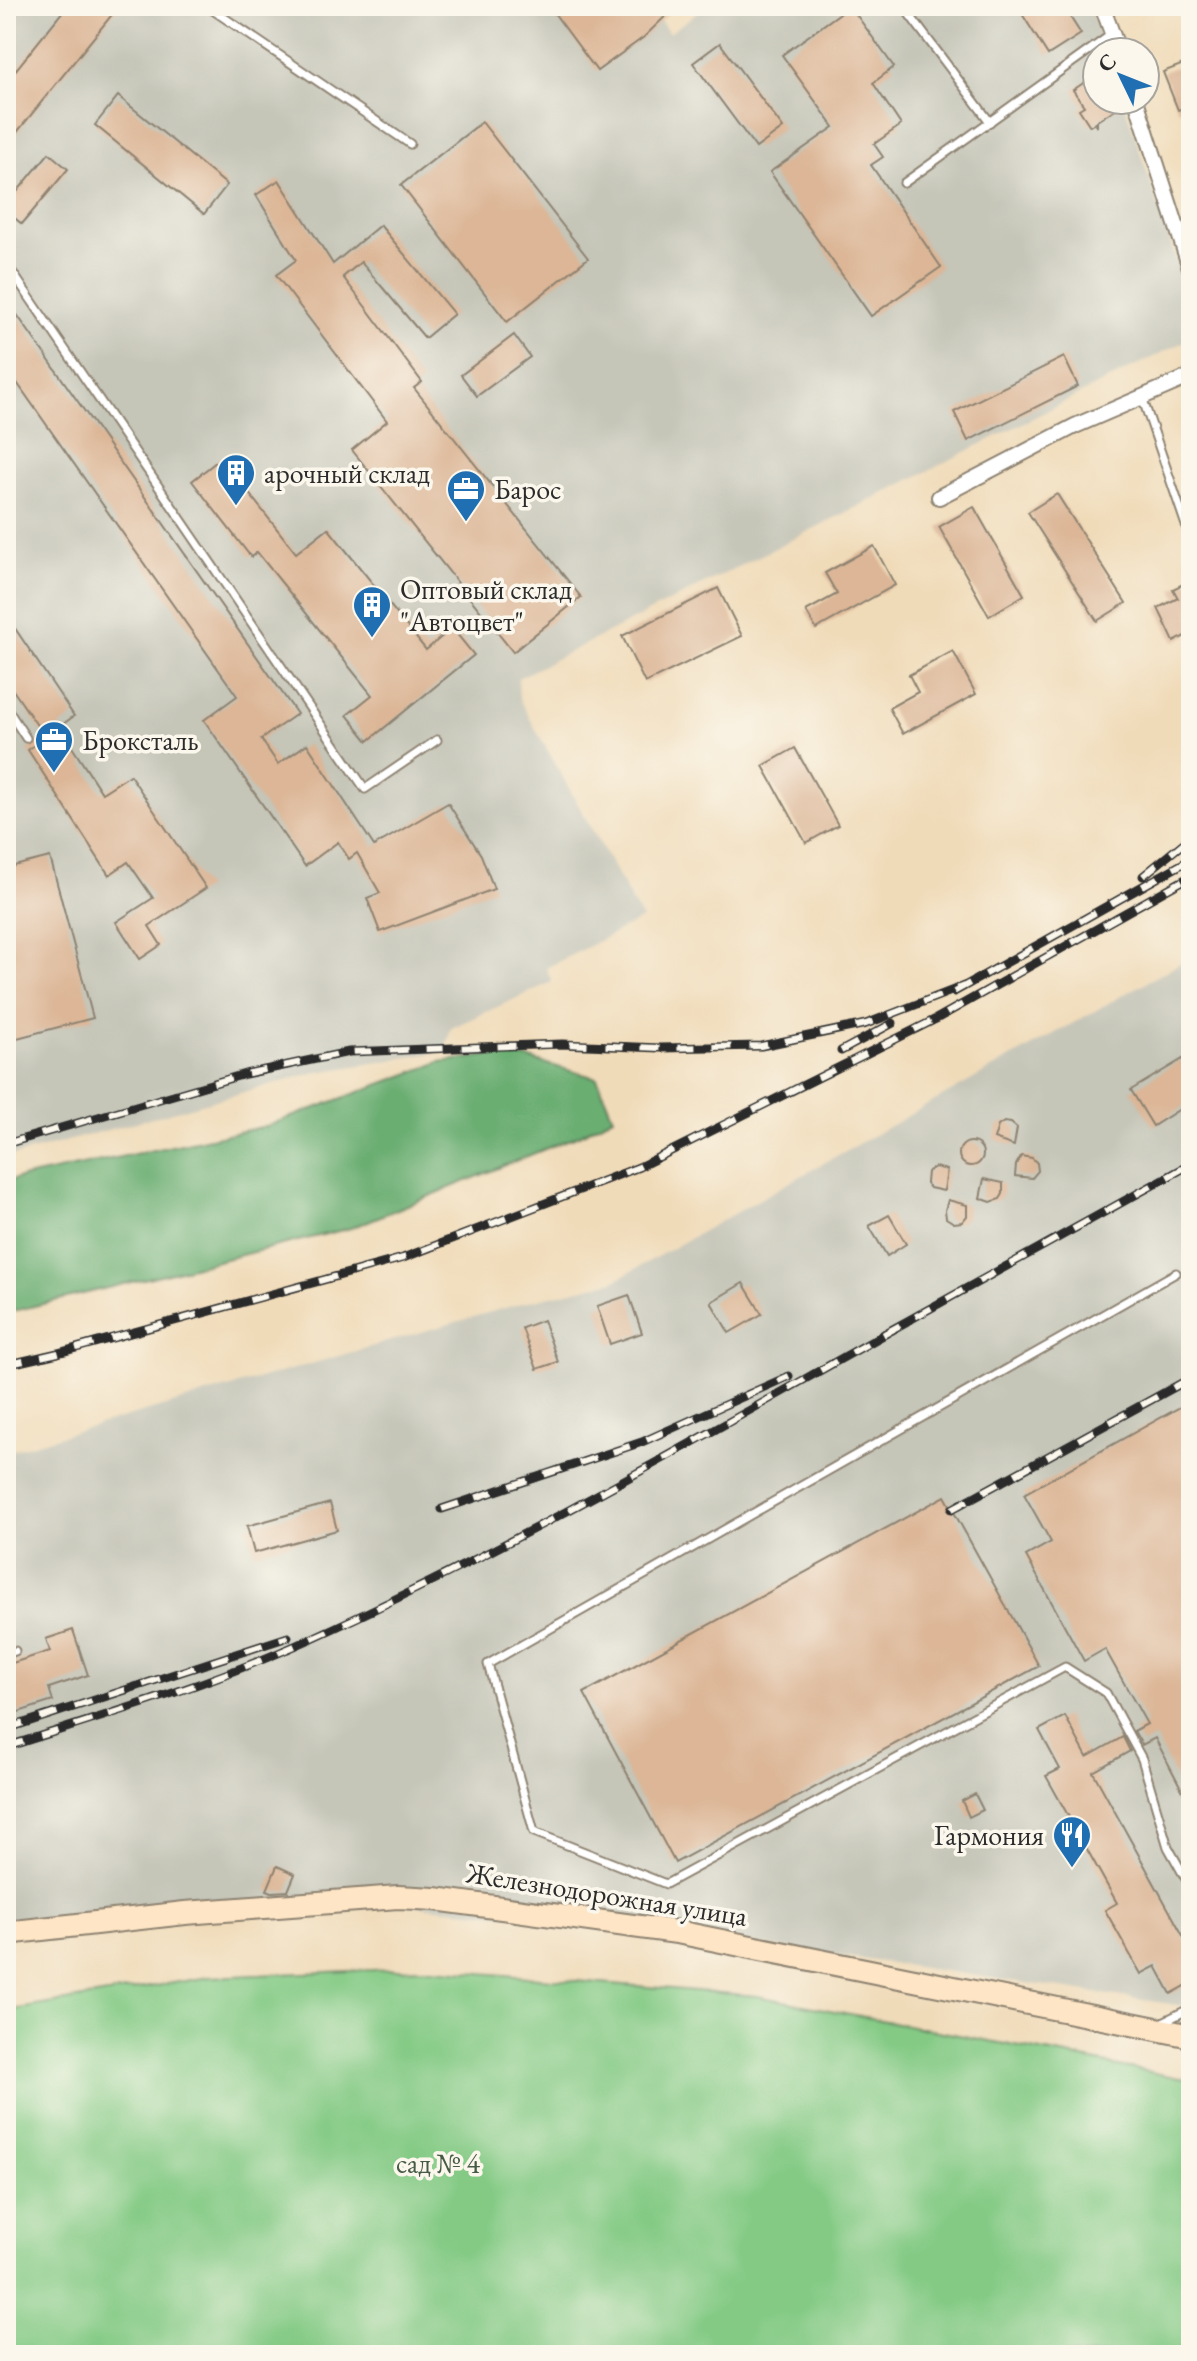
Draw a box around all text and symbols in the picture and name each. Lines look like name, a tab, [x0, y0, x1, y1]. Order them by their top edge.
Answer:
north arrow	[1081, 36, 1161, 116]
text: С	[1091, 47, 1123, 78]
building icon: арочный склад	[215, 452, 257, 507]
place label: арочный склад	[264, 455, 430, 491]
office icon: Барос	[445, 468, 487, 523]
place label: Барос	[494, 471, 561, 507]
place label: Оптовый склад "Автоцвет"	[400, 571, 572, 639]
building icon: Оптовый склад "Автоцвет"	[351, 584, 393, 639]
office icon: Броксталь	[33, 719, 75, 774]
place label: Броксталь	[82, 722, 198, 758]
restaurant icon: Гармония	[1051, 1814, 1093, 1869]
place label: Гармония	[934, 1817, 1044, 1853]
street label: Железнодорожная улица	[463, 1854, 751, 1934]
park label: сад № 4	[396, 2145, 480, 2181]

